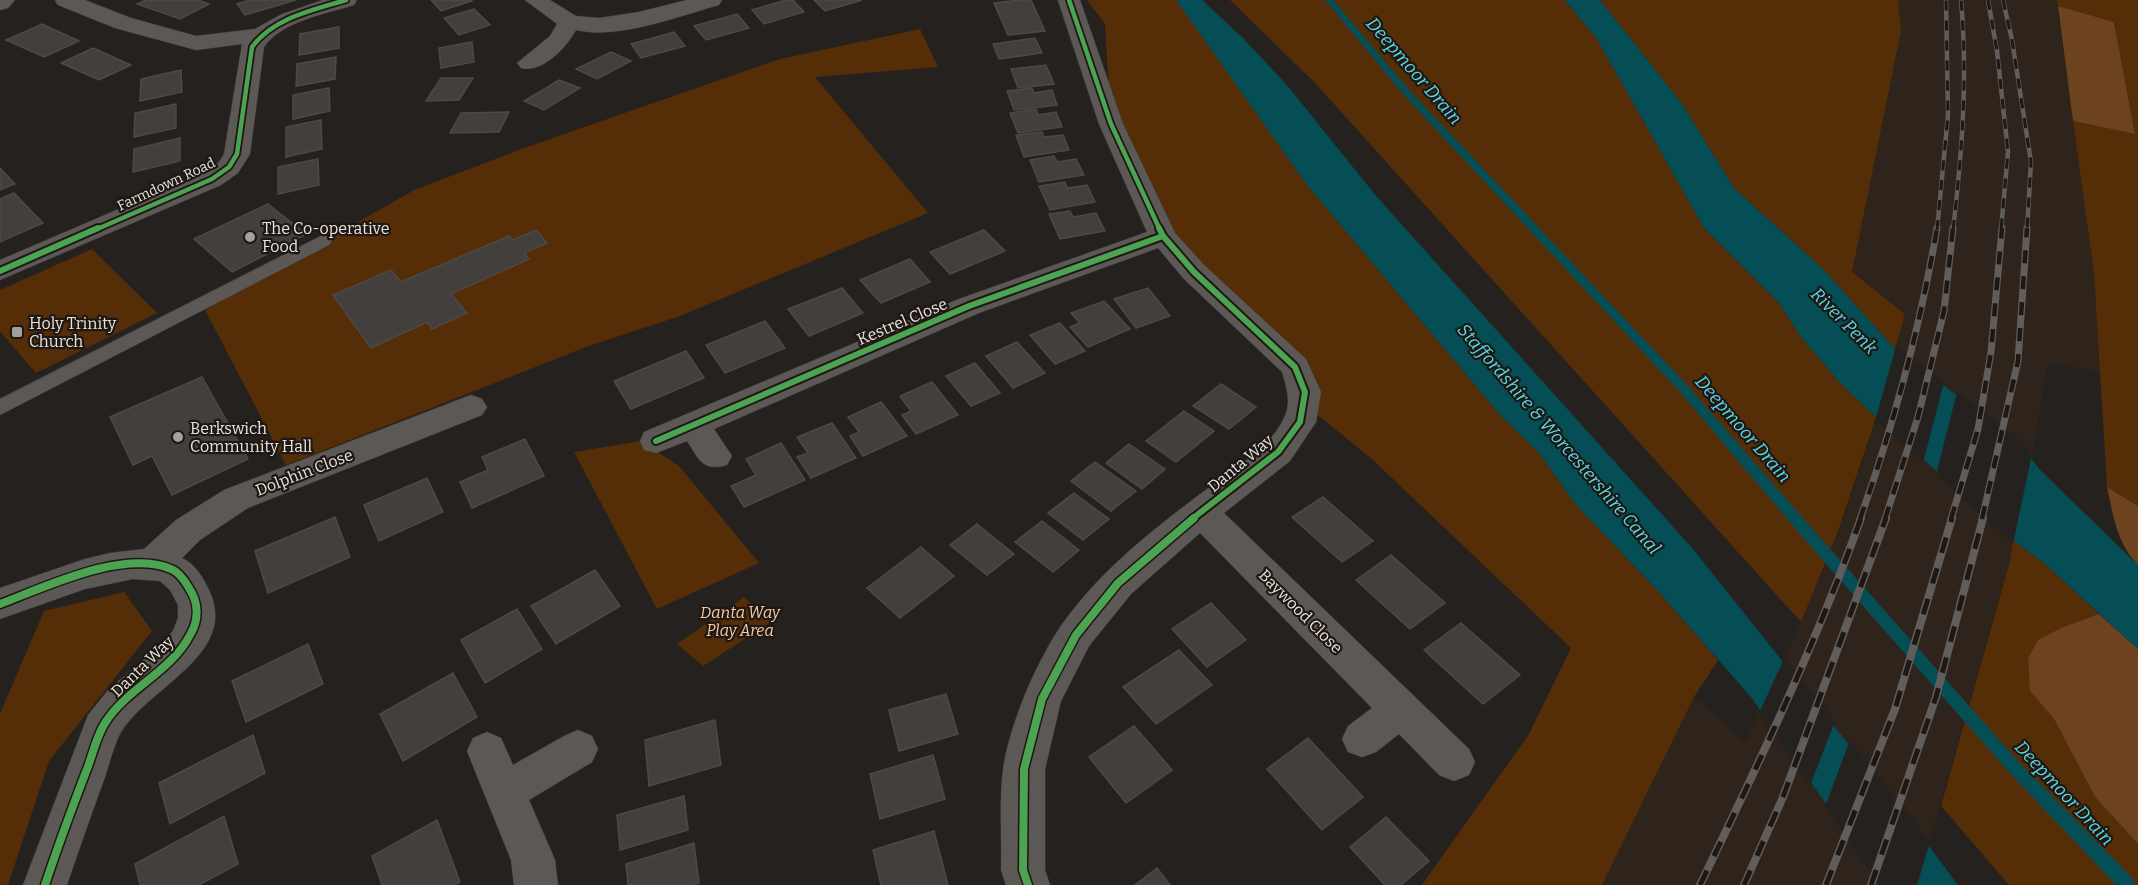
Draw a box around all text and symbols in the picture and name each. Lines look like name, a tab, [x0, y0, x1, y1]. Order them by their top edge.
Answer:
water label: Deepmoor Drain	[1361, 13, 1467, 129]
street label: Farmdown Road	[114, 154, 218, 215]
place label: The Co-operative Food	[262, 219, 389, 256]
marker: The Co-operative Food	[243, 230, 257, 244]
water label: River Penk	[1806, 283, 1882, 359]
street label: Kestrel Close	[854, 294, 950, 349]
place label: Holy Trinity Church	[29, 314, 117, 351]
water label: Staffordshire & Worcestershire Canal	[1453, 319, 1665, 559]
marker: Holy Trinity Church	[10, 325, 24, 339]
water label: Deepmoor Drain	[1690, 371, 1796, 487]
place label: Berkswich Community Hall	[190, 419, 313, 456]
marker: Berkswich Community Hall	[171, 430, 185, 444]
street label: Danta Way	[1204, 430, 1277, 496]
street label: Dolphin Close	[253, 445, 356, 500]
street label: Baywood Close	[1255, 566, 1346, 657]
park label: Danta Way Play Area	[700, 603, 781, 640]
street label: Danta Way	[107, 632, 178, 701]
water label: Deepmoor Drain	[2010, 736, 2118, 850]

